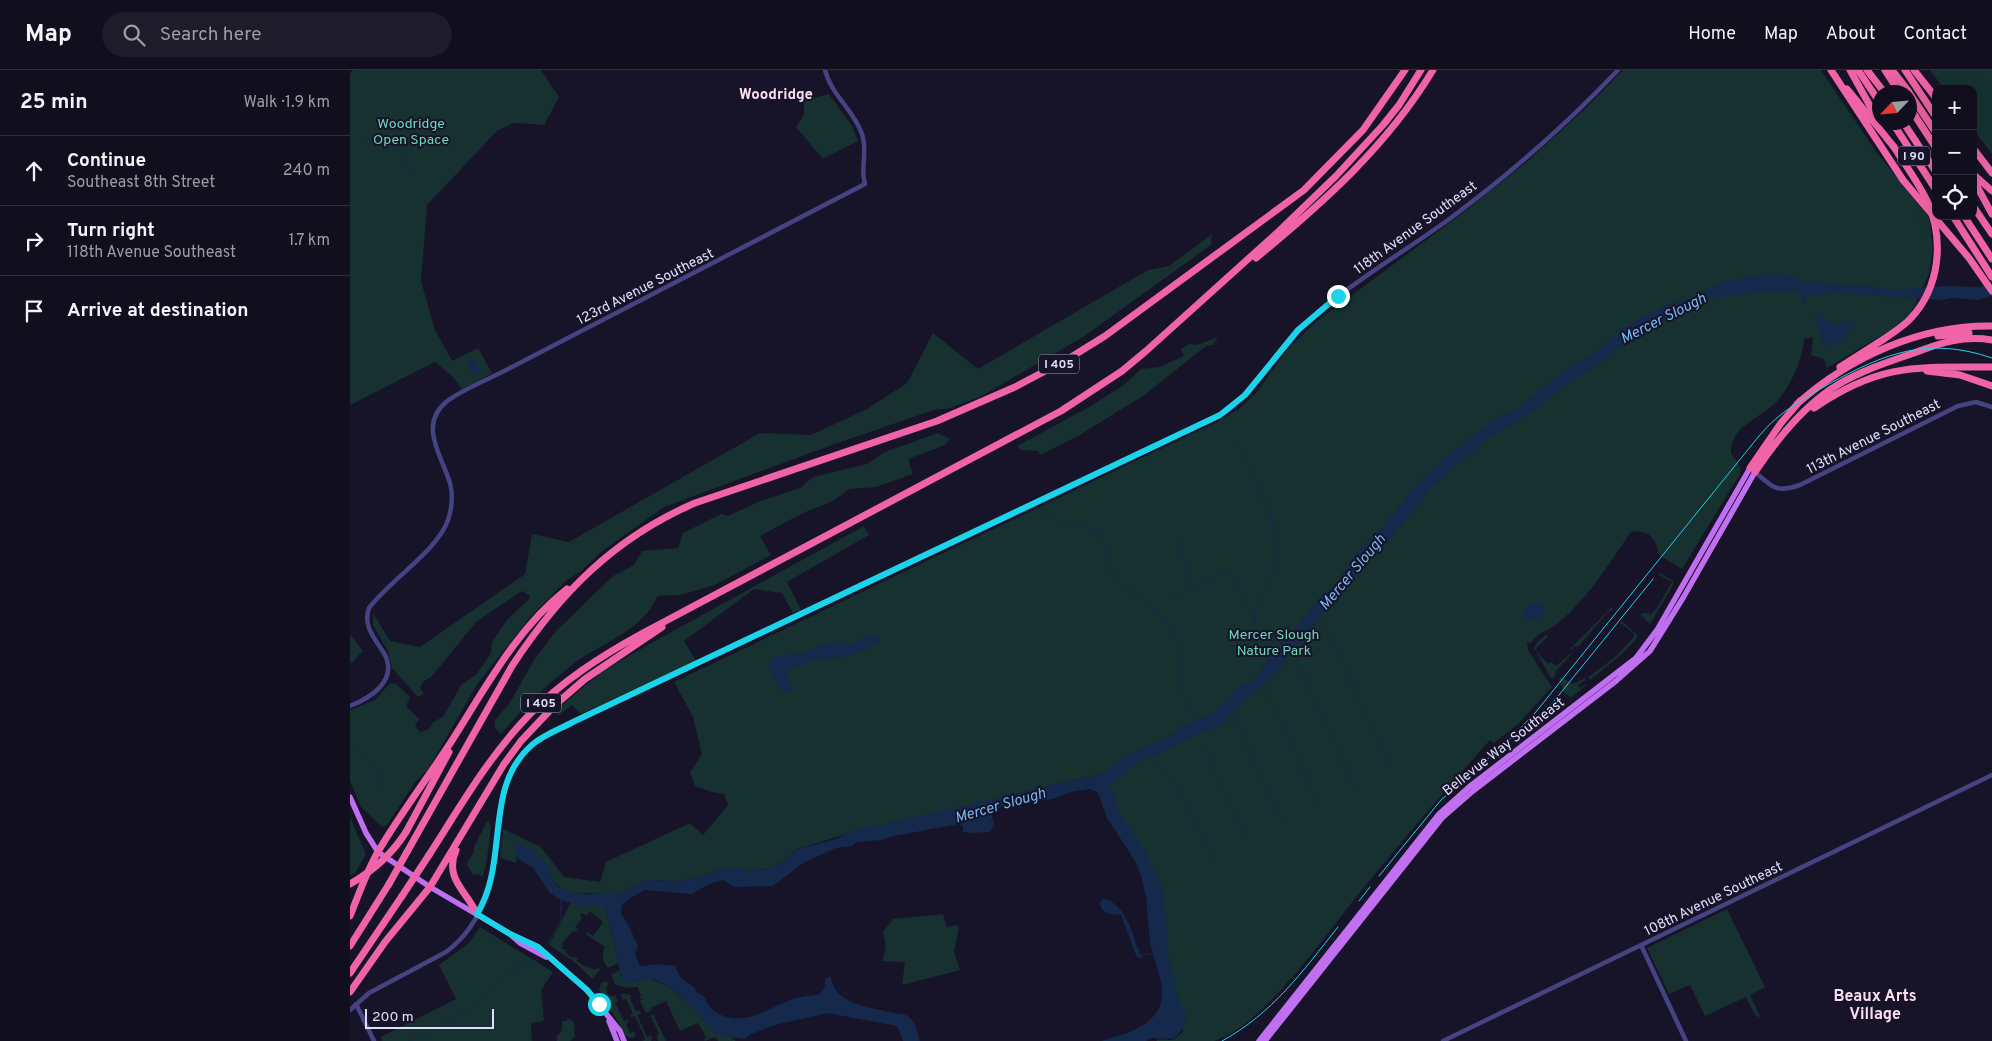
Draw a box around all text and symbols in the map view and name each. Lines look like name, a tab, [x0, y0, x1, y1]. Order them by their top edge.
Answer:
search box	[102, 12, 452, 57]
text: Map	[25, 20, 72, 50]
icon: search	[120, 21, 148, 49]
text: Search here	[160, 23, 261, 47]
text: Home	[1688, 23, 1736, 46]
text: Map	[1764, 23, 1798, 46]
text: About	[1826, 23, 1875, 46]
text: Contact	[1903, 23, 1967, 46]
north arrow	[1872, 85, 1917, 130]
map controls	[1932, 85, 1977, 220]
button: +	[1932, 85, 1977, 130]
district label: Woodridge	[739, 86, 813, 105]
text: 25 min	[20, 89, 88, 116]
text: Walk · 1.9 km	[243, 93, 330, 113]
park label: Woodridge Open Space	[373, 116, 449, 149]
button: −	[1932, 130, 1977, 175]
road number: I 90	[1898, 146, 1930, 165]
text: Continue	[67, 149, 146, 173]
icon: ahead	[20, 157, 48, 185]
text: 240 m	[283, 161, 330, 181]
text: Southeast 8th Street	[67, 173, 215, 193]
button: locate	[1932, 175, 1977, 220]
street label: 118th Avenue Southeast	[1351, 178, 1481, 279]
text: Turn right	[67, 219, 155, 243]
icon: right	[20, 227, 48, 255]
text: 1.7 km	[288, 231, 330, 251]
text: 118th Avenue Southeast	[67, 243, 236, 263]
street label: 123rd Avenue Southeast	[574, 245, 717, 329]
route end	[1327, 285, 1350, 308]
water label: Mercer Slough	[1618, 290, 1710, 349]
icon: arrive	[20, 297, 48, 325]
text: Arrive at destination	[67, 299, 248, 323]
road number: I 405	[1039, 354, 1079, 374]
street label: 113th Avenue Southeast	[1804, 396, 1943, 478]
water label: Mercer Slough	[1316, 531, 1391, 615]
park label: Mercer Slough Nature Park	[1228, 627, 1320, 660]
road number: I 405	[521, 694, 561, 712]
street label: Bellevue Way Southeast	[1440, 694, 1568, 800]
water label: Mercer Slough	[953, 784, 1048, 828]
street label: 108th Avenue Southeast	[1642, 858, 1786, 940]
district label: Beaux Arts Village	[1833, 987, 1917, 1025]
route start	[588, 993, 611, 1016]
scale bar	[365, 1006, 494, 1029]
text: 200 m	[372, 1009, 414, 1026]

